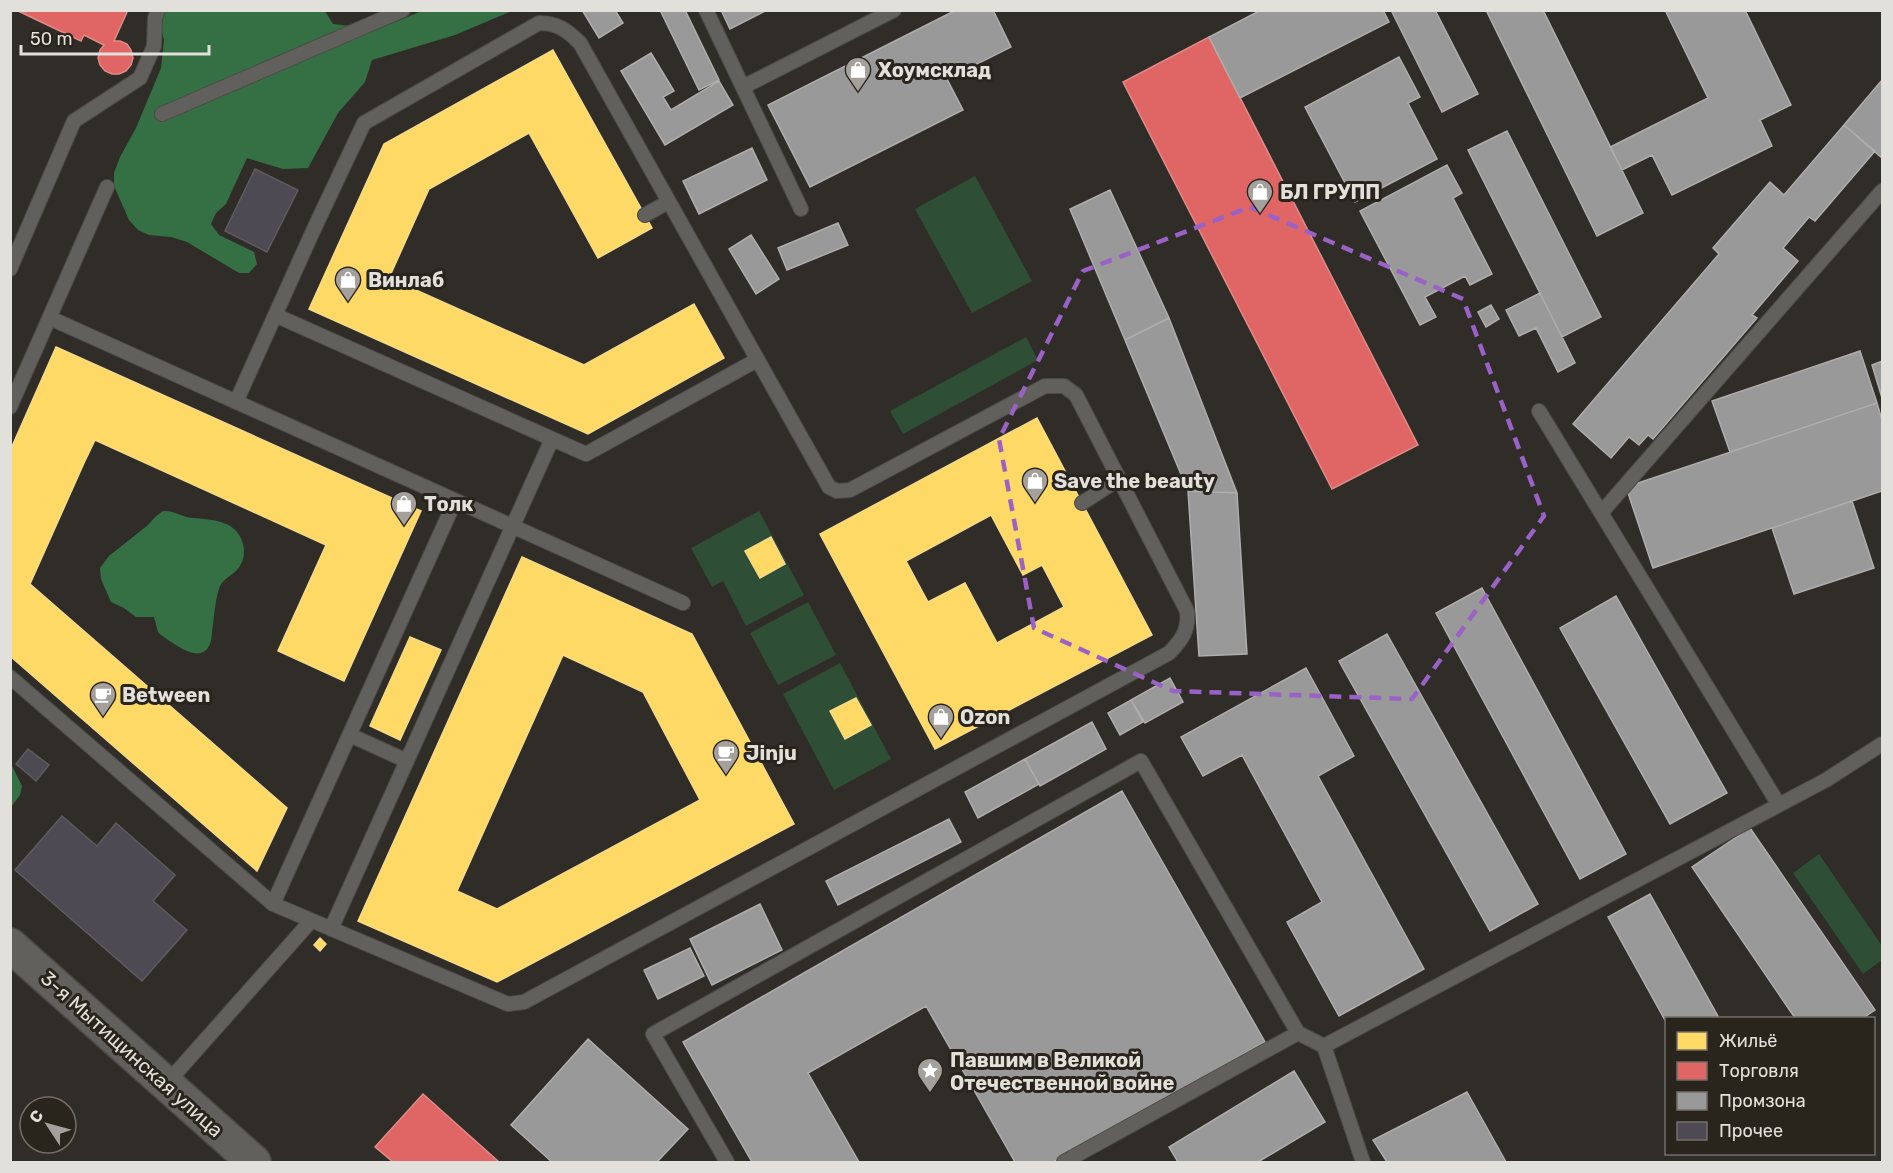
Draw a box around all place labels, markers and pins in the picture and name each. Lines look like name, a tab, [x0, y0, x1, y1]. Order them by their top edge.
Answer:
shop icon: Хоумсклад	[843, 55, 873, 93]
place label: Хоумсклад	[878, 58, 991, 82]
shop icon: БЛ ГРУПП	[1245, 177, 1275, 215]
place label: БЛ ГРУПП	[1280, 180, 1380, 204]
shop icon: Винлаб	[333, 265, 363, 303]
place label: Винлаб	[368, 268, 444, 292]
shop icon: Save the beauty	[1020, 466, 1050, 504]
place label: Save the beauty	[1054, 469, 1215, 493]
shop icon: Толк	[389, 489, 419, 527]
place label: Толк	[424, 492, 473, 516]
cafe icon: Between	[88, 680, 118, 718]
place label: Between	[122, 683, 210, 707]
shop icon: Ozon	[926, 702, 956, 740]
place label: Ozon	[960, 705, 1010, 729]
cafe icon: Jinju	[711, 738, 741, 776]
place label: Jinju	[746, 741, 797, 765]
place label: Павшим в Великой Отечественной войне	[950, 1048, 1174, 1095]
place icon: Павшим в Великой Отечественной войне	[915, 1056, 945, 1094]

